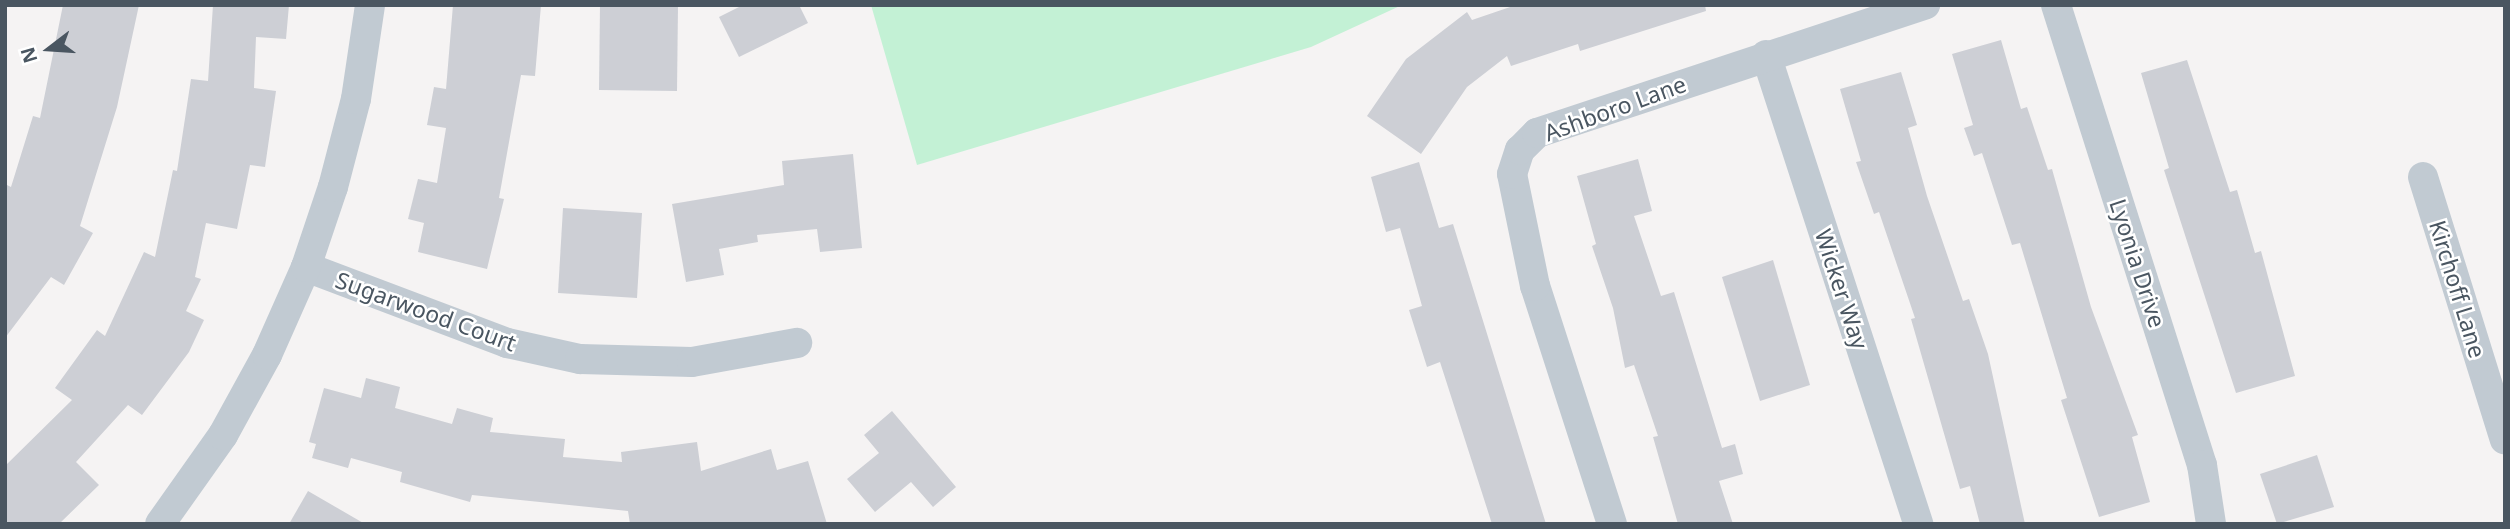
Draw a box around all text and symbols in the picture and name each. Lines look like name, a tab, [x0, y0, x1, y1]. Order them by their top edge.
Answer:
north arrow	[14, 14, 84, 84]
text: N	[14, 44, 44, 66]
street label: Ashboro Lane	[1540, 70, 1690, 146]
street label: Lyonia Drive	[2104, 195, 2172, 331]
street label: Kirchoff Lane	[2424, 217, 2492, 361]
street label: Wicker Way	[1810, 225, 1874, 353]
street label: Sugarwood Court	[332, 266, 520, 356]

